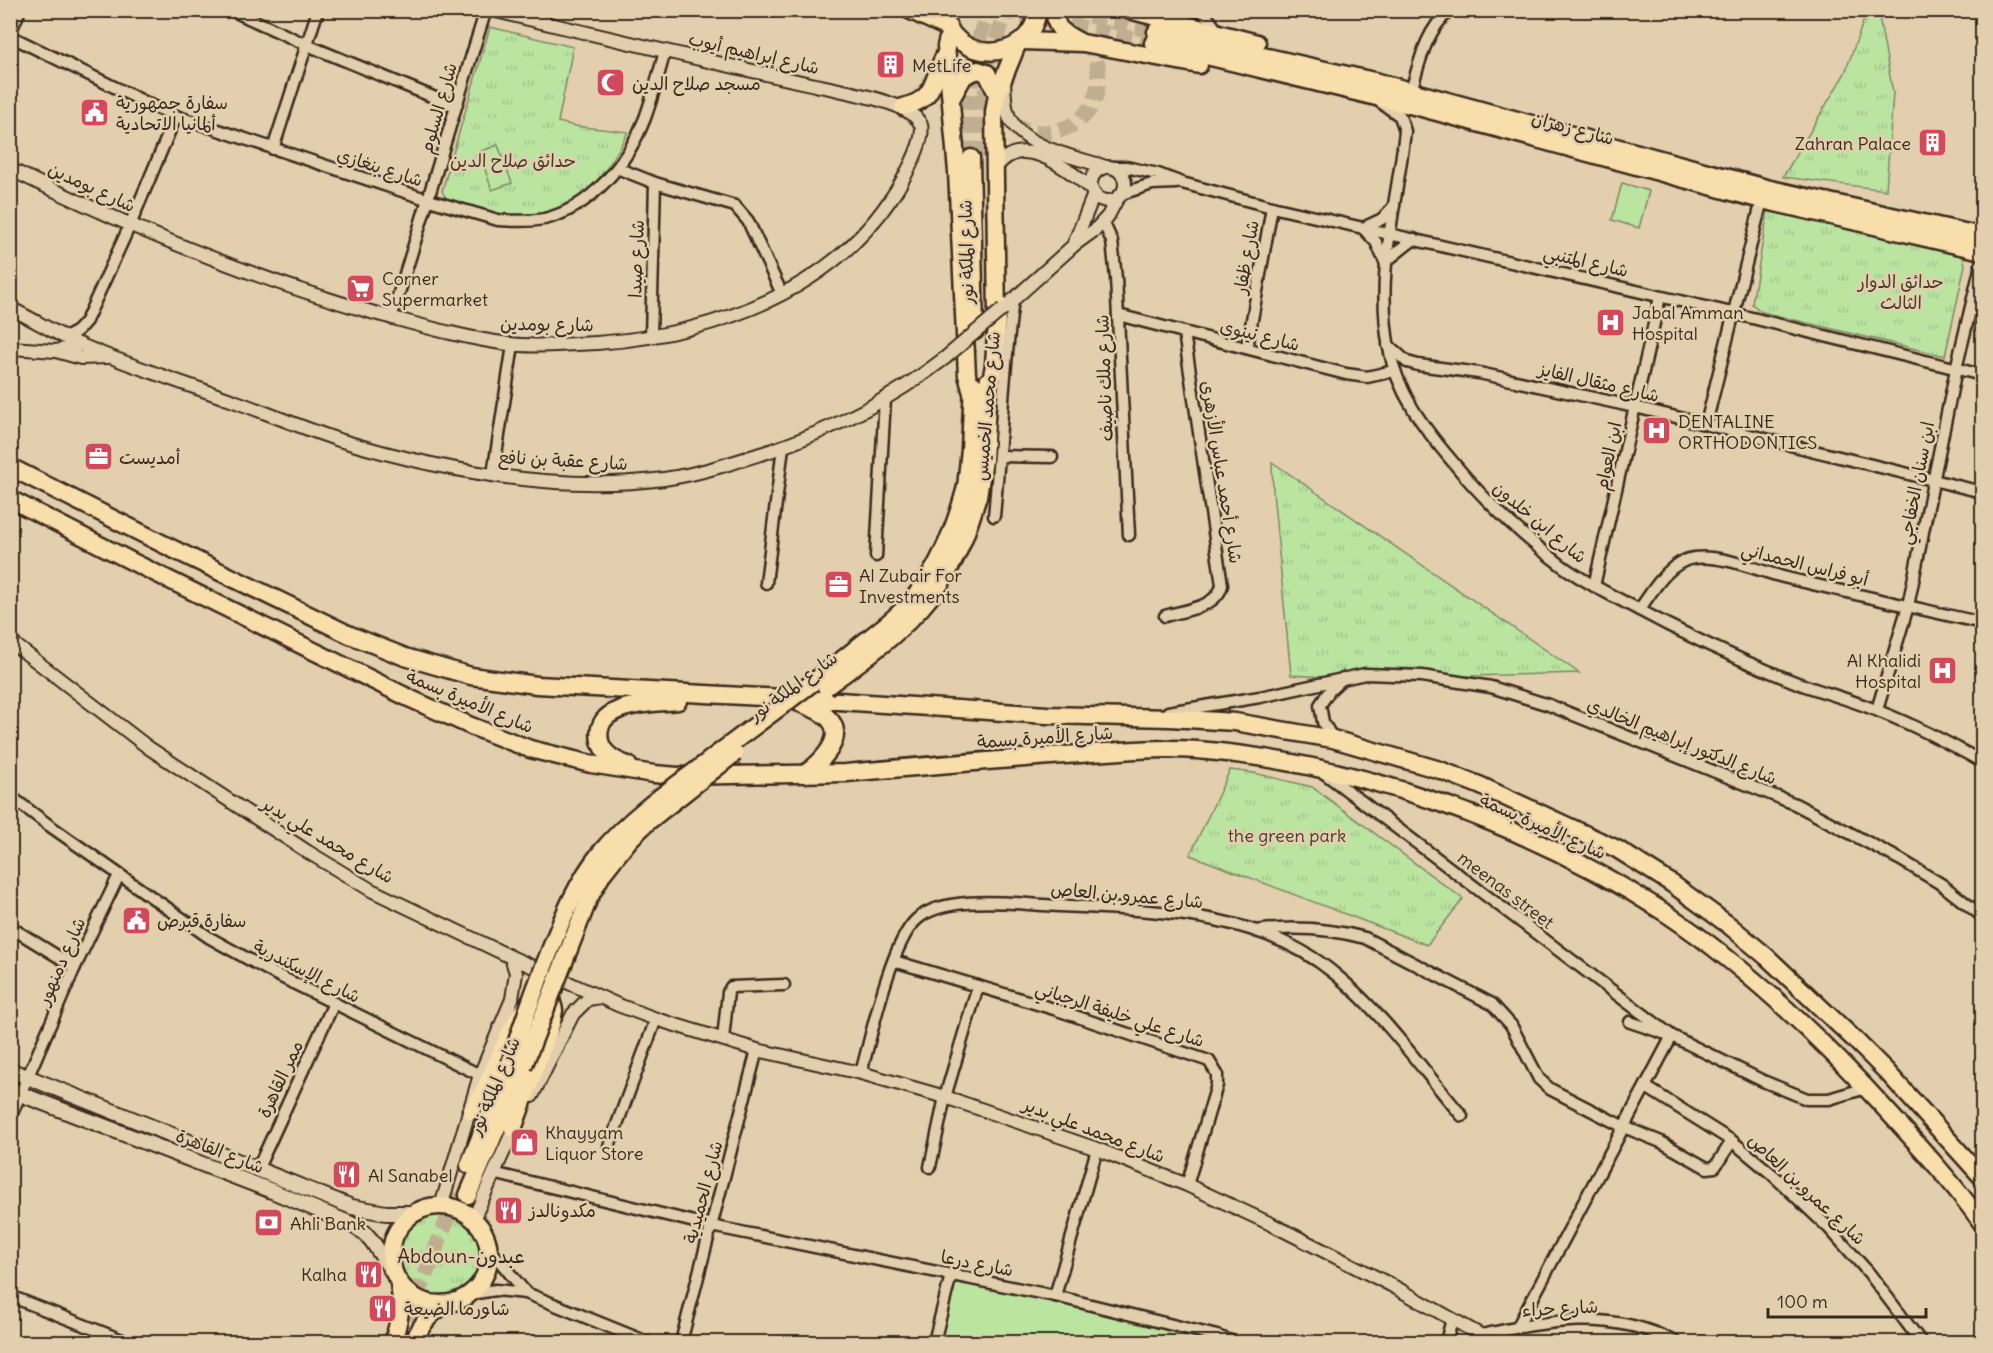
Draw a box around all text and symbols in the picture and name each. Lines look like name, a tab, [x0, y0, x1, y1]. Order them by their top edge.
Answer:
street label: شارع إبراهيم أيوب	[686, 27, 822, 82]
building icon: MetLife	[875, 49, 907, 81]
place label: MetLife	[912, 54, 971, 77]
street label: شارع السلوم	[414, 60, 465, 157]
mosque icon: مسجد صلاح الدين	[595, 67, 627, 99]
place label: مسجد صلاح الدين	[632, 72, 761, 96]
place label: سفارة جمهورية ألمانيا الاتحادية	[116, 91, 228, 135]
public building icon: سفارة جمهورية ألمانيا الاتحادية	[79, 96, 111, 128]
street label: شارع زهران	[1529, 106, 1617, 151]
building icon: Zahran Palace	[1916, 127, 1948, 159]
place label: Zahran Palace	[1795, 132, 1911, 155]
street label: شارع بنغازي	[334, 142, 426, 194]
park label: حدائق صلاح الدين	[450, 149, 576, 173]
street label: شارع بومدين	[44, 157, 139, 218]
street label: شارع الملكة نور	[954, 200, 979, 305]
street label: شارع ظفار	[1228, 218, 1265, 298]
street label: شارع صيدا	[623, 219, 650, 299]
street label: شارع المتنبي	[1540, 240, 1631, 287]
place label: Corner Supermarket	[382, 267, 488, 311]
park label: حدائق الدوار الثالث	[1856, 270, 1944, 314]
supermarket icon: Corner Supermarket	[345, 272, 377, 304]
place label: Jabal Amman Hospital	[1632, 301, 1744, 345]
hospital icon: Jabal Amman Hospital	[1595, 306, 1627, 338]
street label: شارع بومدين	[500, 312, 594, 337]
street label: شارع ملك ناصيف	[1090, 314, 1119, 442]
street label: شارع نينوى	[1218, 314, 1302, 357]
street label: شارع محمد الخميس	[969, 330, 1006, 482]
street label: شارع مثقال الفايز	[1534, 356, 1662, 408]
street label: شارع أحمد عباس الأزهرى	[1195, 379, 1248, 565]
place label: DENTALINE ORTHODONTICS	[1678, 410, 1817, 454]
hospital icon: DENTALINE ORTHODONTICS	[1641, 415, 1673, 447]
street label: ابن العوام	[1590, 420, 1629, 493]
street label: ابن سنان الخفاجي	[1893, 420, 1944, 547]
office icon: أمديست	[82, 441, 114, 473]
street label: شارع عقبة بن نافع	[497, 445, 628, 477]
place label: أمديست	[119, 446, 181, 469]
street label: شارع ابن خلدون	[1488, 476, 1592, 569]
street label: أبو فراس الحمداني	[1738, 537, 1872, 596]
place label: Al Zubair For Investments	[859, 564, 963, 608]
office icon: Al Zubair For Investments	[822, 569, 854, 601]
street label: شارع الملكة نور	[743, 646, 843, 727]
place label: Al Khalidi Hospital	[1847, 649, 1921, 693]
hospital icon: Al Khalidi Hospital	[1926, 654, 1958, 686]
street label: شارع الأميرة بسمة	[402, 664, 537, 739]
street label: شارع الدكتور إبراهيم الخالدي	[1583, 692, 1780, 792]
street label: شارع الأميرة بسمة	[976, 721, 1114, 754]
street label: شارع الأميرة بسمة	[1476, 788, 1610, 865]
street label: شارع محمد علي بدير	[253, 790, 398, 893]
park label: the green park	[1228, 824, 1346, 847]
street label: meenas street	[1453, 846, 1559, 934]
street label: شارع عمرو بن العاص	[1050, 877, 1204, 914]
public building icon: سفارة قبرص	[120, 904, 152, 936]
place label: سفارة قبرص	[157, 909, 247, 932]
street label: شارع دمنهور	[31, 914, 91, 1010]
street label: شارع الإسكندرية	[249, 934, 364, 1009]
street label: شارع علي خليفة الرجباني	[1031, 976, 1207, 1057]
street label: شارع الملكة نور	[463, 1033, 526, 1140]
street label: ممر القاهرة	[252, 1037, 308, 1121]
street label: شارع محمد علي بدير	[1016, 1092, 1168, 1172]
place label: Khayyam Liquor Store	[545, 1121, 643, 1165]
street label: شارع القاهرة	[172, 1124, 267, 1179]
shop icon: Khayyam Liquor Store	[508, 1126, 540, 1158]
street label: شارع عمرو بن العاص	[1743, 1128, 1871, 1250]
street label: شارع الحميدية	[678, 1138, 729, 1246]
restaurant icon: Al Sanabel	[331, 1159, 363, 1191]
place label: Al Sanabel	[368, 1164, 453, 1187]
restaurant icon: مكدونالدز	[492, 1194, 524, 1226]
place label: مكدونالدز	[527, 1199, 596, 1222]
bank icon: Ahli Bank	[253, 1207, 285, 1239]
place label: Ahli Bank	[290, 1212, 366, 1235]
district label: Abdoun-عبدون	[397, 1243, 525, 1268]
street label: شارع درعا	[939, 1245, 1015, 1282]
restaurant icon: Kalha	[352, 1258, 384, 1290]
place label: Kalha	[301, 1263, 347, 1286]
scale bar	[1768, 1281, 1926, 1319]
text: 100 m	[1777, 1290, 1828, 1313]
restaurant icon: شاورما الضيعة	[367, 1292, 399, 1324]
street label: شارع حراء	[1521, 1295, 1599, 1322]
place label: شاورما الضيعة	[404, 1297, 510, 1320]

